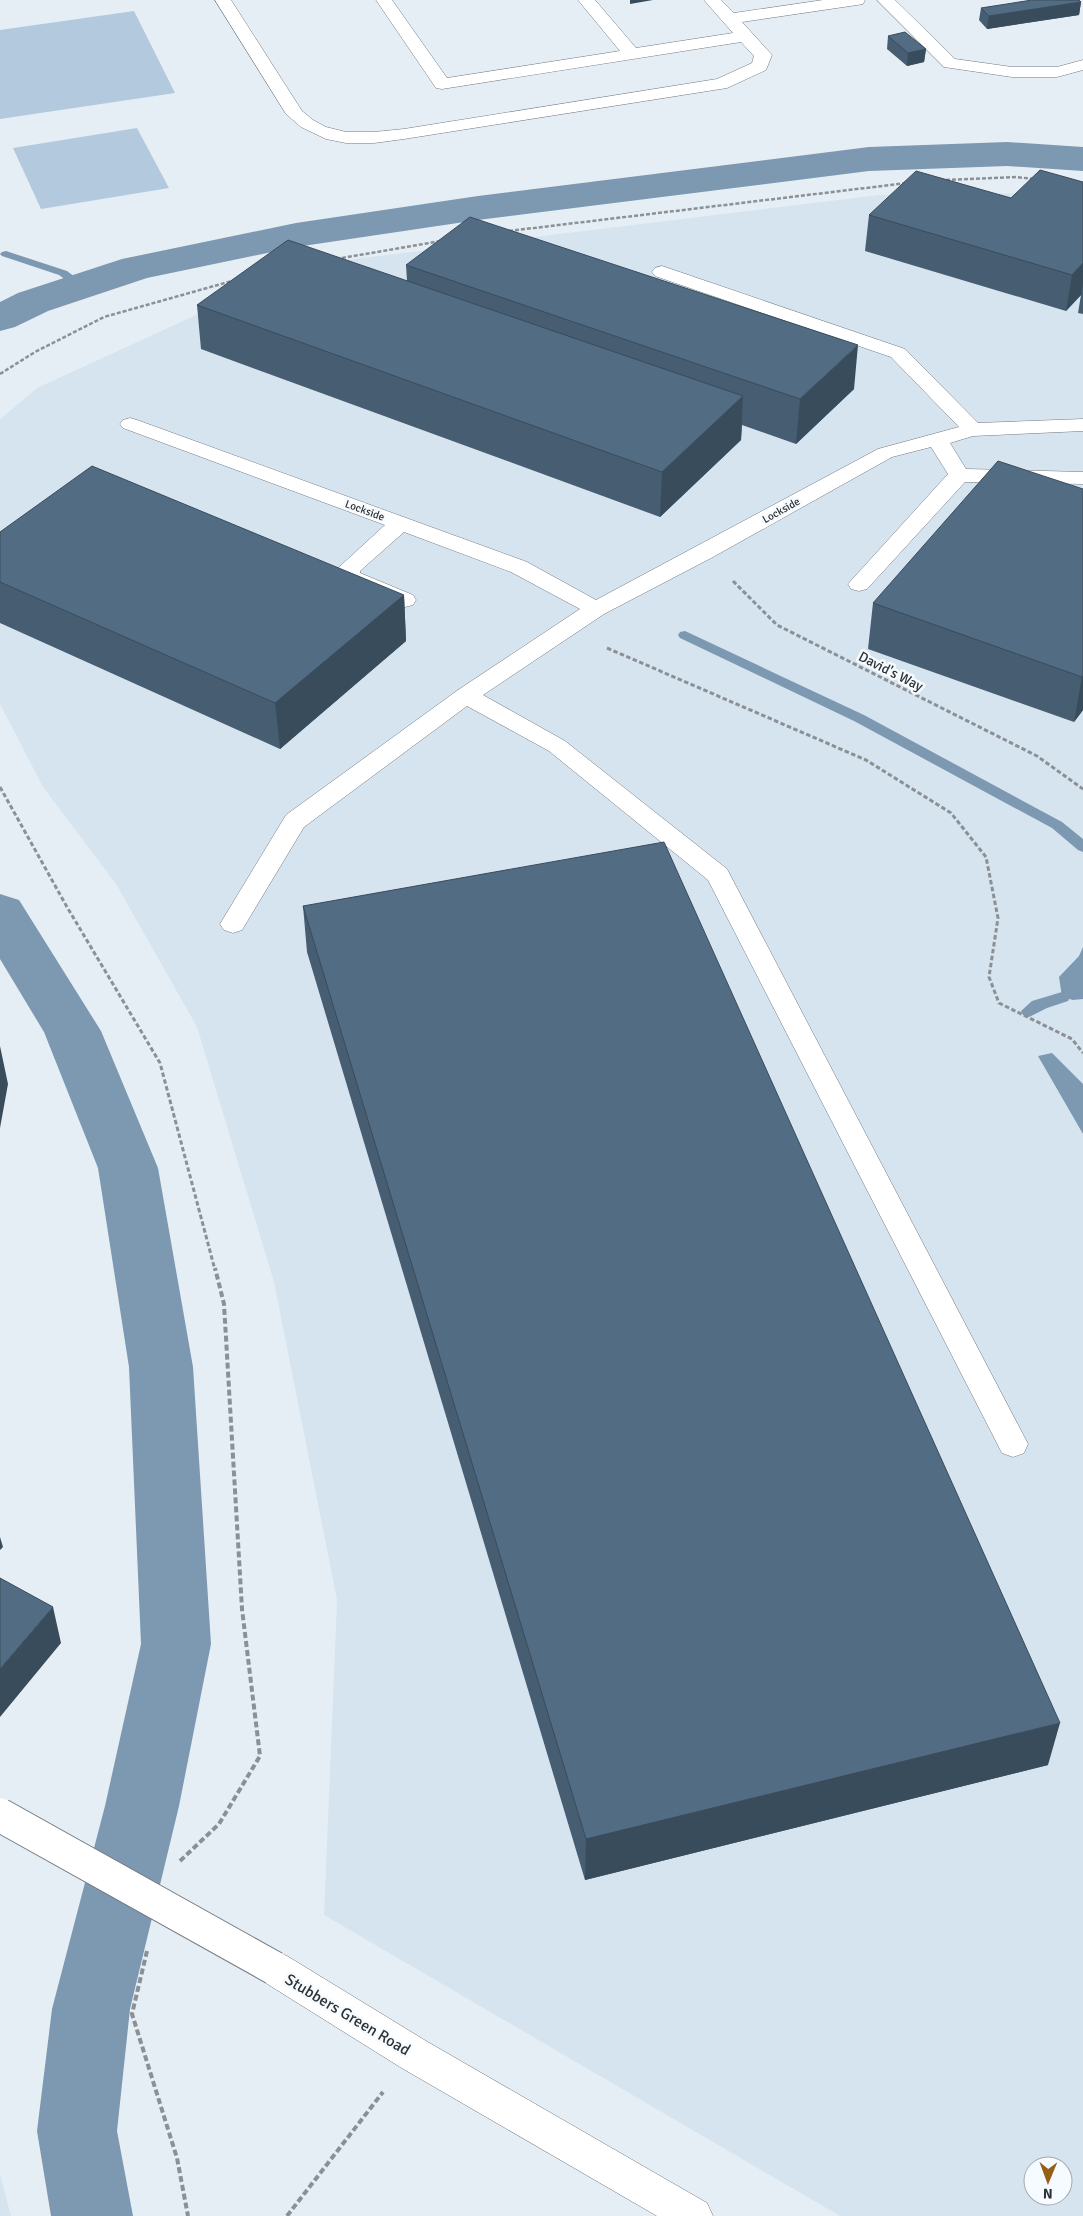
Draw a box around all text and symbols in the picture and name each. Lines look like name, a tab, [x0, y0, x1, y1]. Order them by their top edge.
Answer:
street label: Lockside	[760, 495, 802, 526]
street label: Lockside	[343, 497, 386, 524]
street label: David's Way	[856, 648, 926, 695]
street label: Stubbers Green Road	[281, 1969, 414, 2060]
north arrow	[1023, 2156, 1073, 2206]
text: N	[1043, 2185, 1053, 2202]

